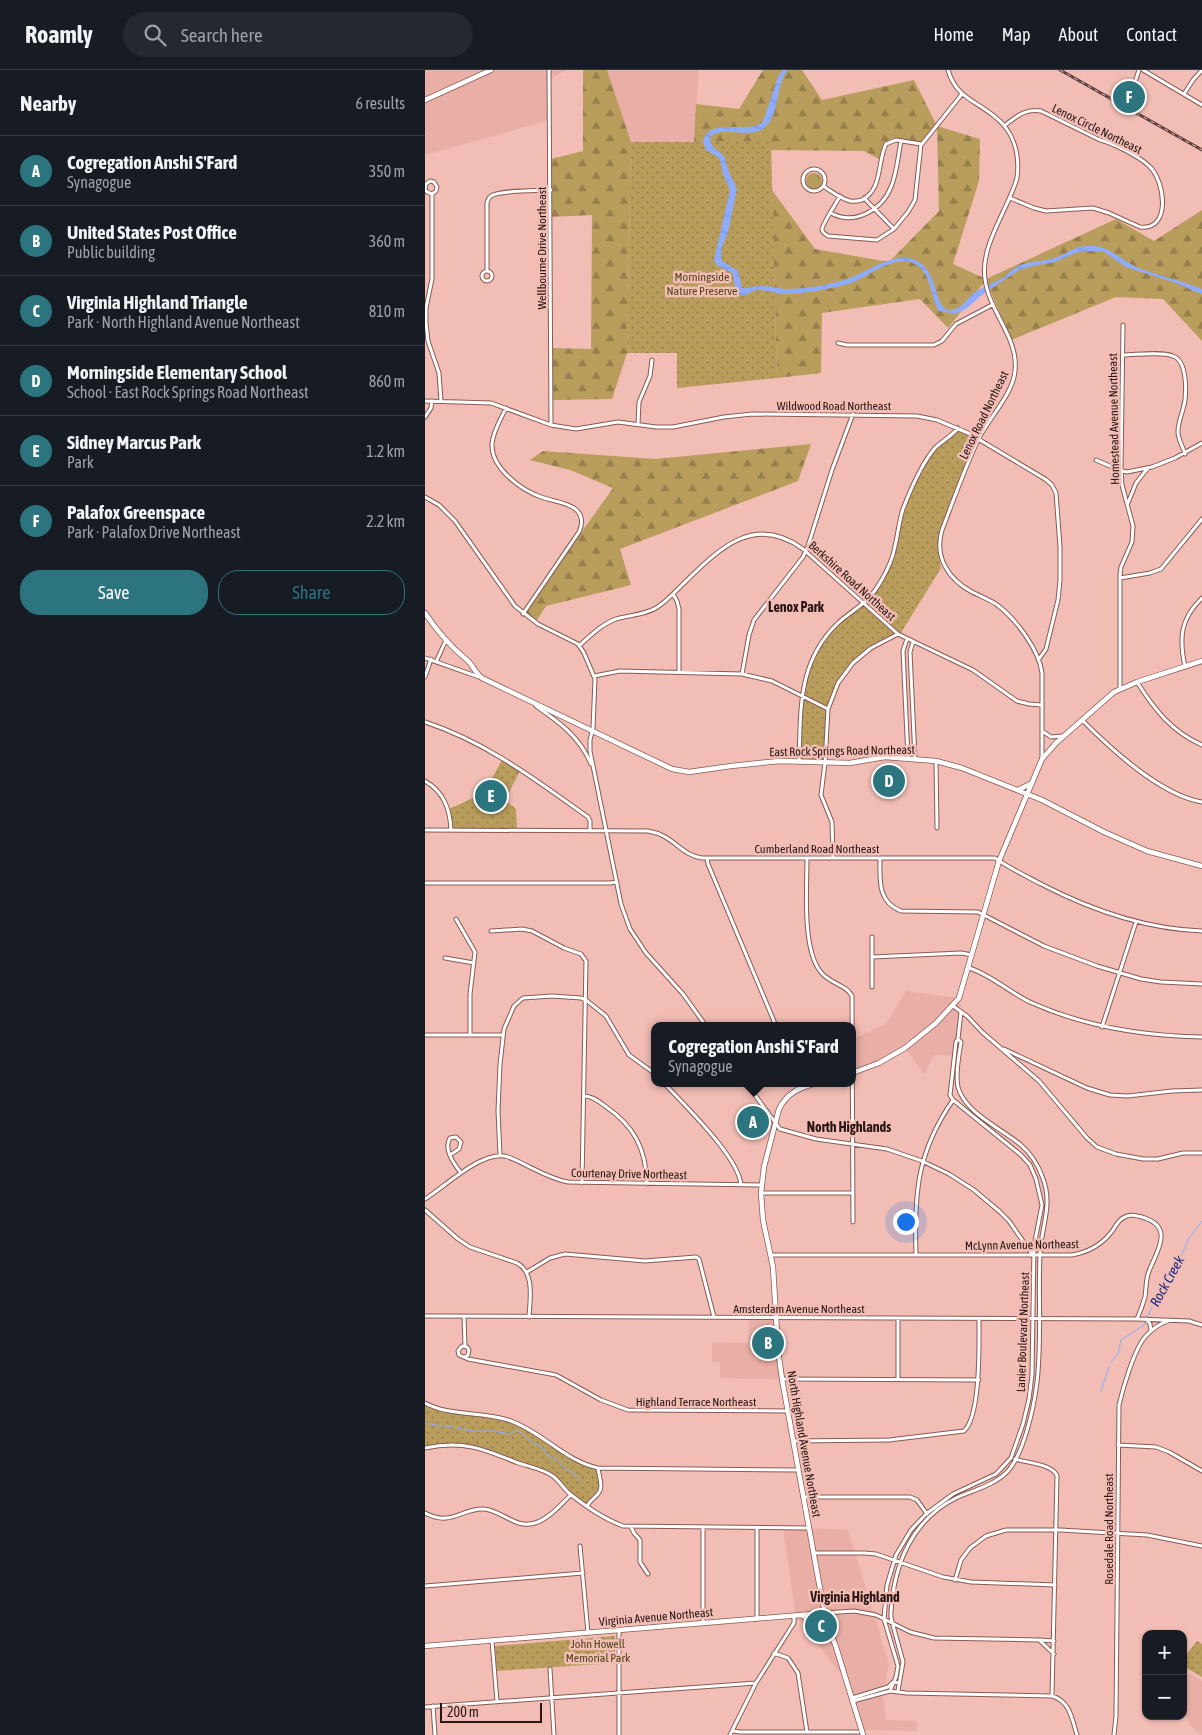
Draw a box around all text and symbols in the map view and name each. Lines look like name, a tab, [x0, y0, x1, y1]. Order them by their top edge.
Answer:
search box	[123, 12, 473, 57]
text: Roamly	[25, 21, 93, 48]
icon: search	[141, 21, 169, 49]
text: Search here	[181, 24, 263, 46]
text: Home	[934, 24, 974, 45]
text: Map	[1002, 24, 1031, 45]
text: About	[1059, 24, 1098, 45]
text: Contact	[1126, 24, 1177, 45]
pin: F	[1113, 78, 1145, 116]
text: Nearby	[20, 91, 76, 115]
text: 6 results	[355, 94, 405, 112]
street label: Lenox Circle Northeast	[1050, 101, 1145, 157]
text: Cogregation Anshi S'Fard	[67, 151, 237, 173]
text: A	[32, 162, 40, 180]
text: 350 m	[369, 162, 405, 180]
text: Synagogue	[67, 173, 131, 191]
street label: Wellbourne Drive Northeast	[535, 186, 549, 309]
text: United States Post Office	[67, 221, 237, 243]
text: B	[32, 232, 40, 250]
text: 360 m	[369, 232, 405, 250]
text: Public building	[67, 243, 155, 261]
park label: Morningside Nature Preserve	[667, 270, 737, 298]
text: Virginia Highland Triangle	[67, 291, 248, 313]
text: C	[32, 302, 40, 320]
text: 810 m	[369, 302, 405, 320]
text: Park · North Highland Avenue Northeast	[67, 313, 300, 331]
street label: Homestead Avenue Northeast	[1106, 353, 1122, 485]
text: Morningside Elementary School	[67, 361, 287, 383]
street label: Lenox Road Northeast	[957, 368, 1012, 461]
text: D	[32, 372, 40, 390]
text: 860 m	[369, 372, 405, 390]
text: School · East Rock Springs Road Northeast	[67, 383, 309, 401]
street label: Wildwood Road Northeast	[777, 399, 892, 413]
text: Sidney Marcus Park	[67, 431, 201, 453]
text: E	[33, 442, 39, 460]
text: 1.2 km	[366, 442, 405, 460]
text: Park	[67, 453, 94, 471]
text: Palafox Greenspace	[67, 501, 205, 523]
text: F	[33, 512, 39, 530]
text: 2.2 km	[366, 512, 405, 530]
text: Park · Palafox Drive Northeast	[67, 523, 241, 541]
street label: Berkshire Road Northeast	[806, 538, 899, 624]
button: Save	[20, 570, 208, 615]
button: Share	[218, 570, 405, 615]
district label: Lenox Park	[768, 599, 825, 615]
street label: East Rock Springs Road Northeast	[769, 743, 915, 759]
pin: D	[873, 762, 905, 800]
pin: E	[475, 777, 507, 815]
street label: Cumberland Road Northeast	[754, 842, 880, 856]
popup	[651, 1022, 856, 1087]
text: Cogregation Anshi S'Fard	[668, 1035, 839, 1057]
text: Synagogue	[668, 1057, 733, 1075]
pin: A	[737, 1103, 769, 1141]
district label: North Highlands	[807, 1119, 891, 1135]
street label: Courtenay Drive Northeast	[571, 1166, 688, 1182]
your location	[893, 1209, 919, 1235]
street label: McLynn Avenue Northeast	[965, 1237, 1080, 1253]
water label: Rock Creek	[1147, 1252, 1188, 1309]
street label: Lanier Boulevard Northeast	[1014, 1271, 1032, 1392]
street label: Amsterdam Avenue Northeast	[733, 1302, 865, 1316]
pin: B	[752, 1324, 784, 1362]
street label: North Highland Avenue Northeast	[784, 1370, 824, 1519]
street label: Highland Terrace Northeast	[636, 1395, 757, 1409]
street label: Rosedale Road Northeast	[1102, 1473, 1116, 1585]
district label: Virginia Highland	[809, 1589, 900, 1605]
street label: Virginia Avenue Northeast	[598, 1605, 714, 1629]
pin: C	[805, 1607, 837, 1645]
map controls	[1142, 1630, 1187, 1720]
button: +	[1142, 1630, 1187, 1675]
park label: John Howell Memorial Park	[566, 1637, 631, 1665]
button: −	[1142, 1675, 1187, 1720]
scale bar	[440, 1700, 543, 1723]
text: 200 m	[447, 1704, 479, 1720]

